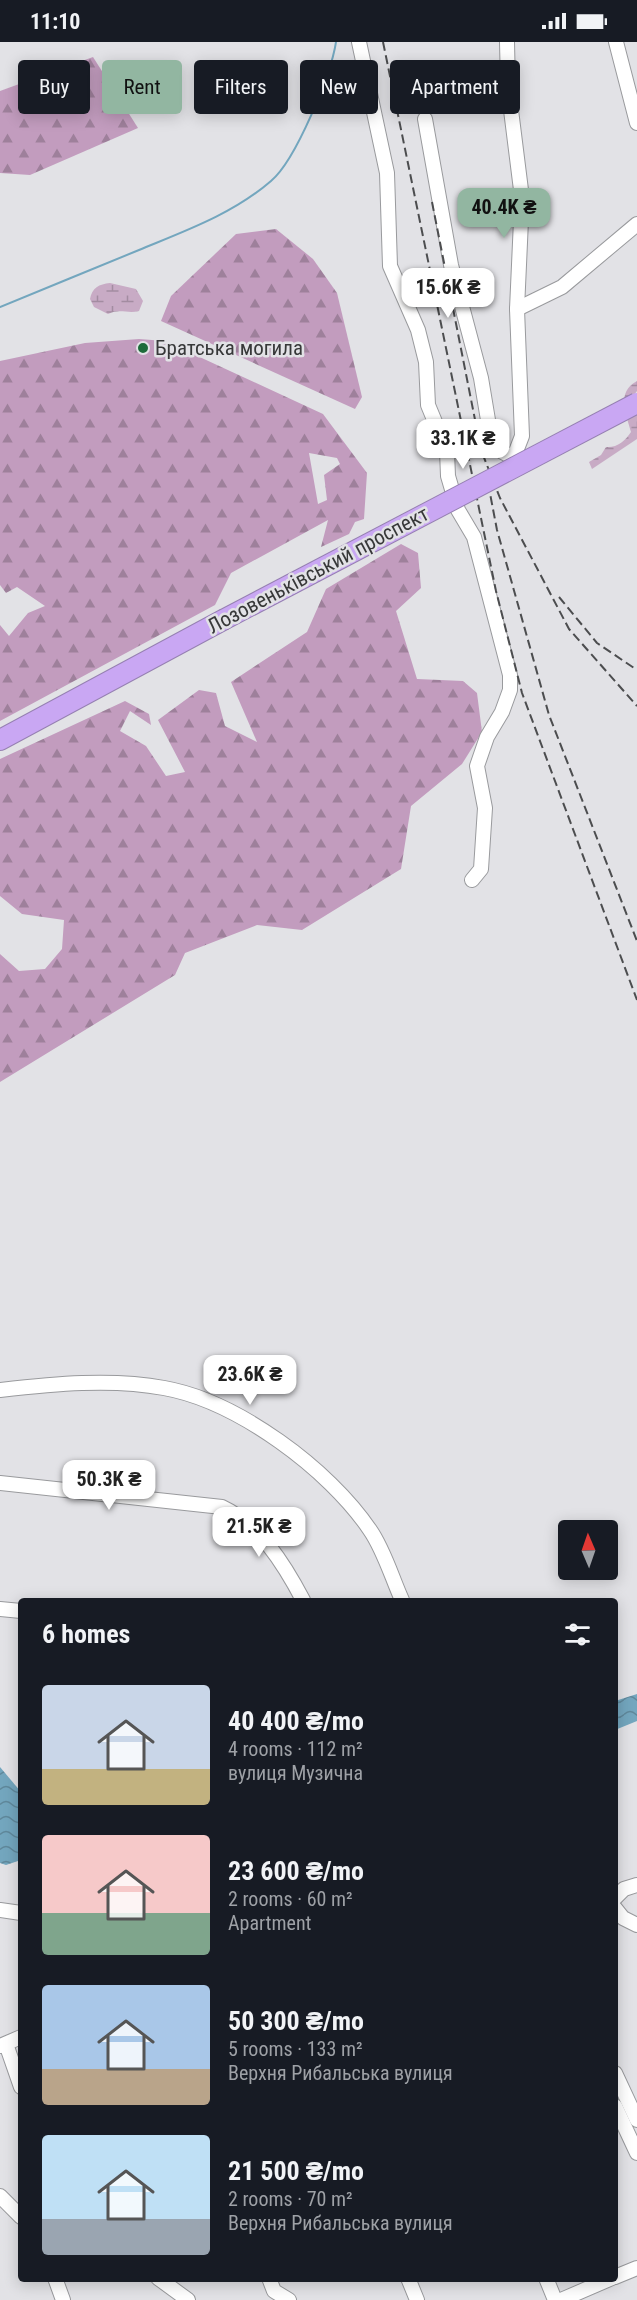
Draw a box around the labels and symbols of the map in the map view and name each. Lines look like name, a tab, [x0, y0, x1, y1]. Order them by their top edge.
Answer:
pin: 40.4K ₴	[449, 188, 559, 239]
pin: 15.6K ₴	[393, 268, 503, 319]
place label: Братська могила	[155, 336, 303, 360]
marker: Братська могила	[136, 341, 150, 355]
pin: 33.1K ₴	[408, 419, 518, 470]
street label: Лозовеньківський проспект	[203, 501, 433, 639]
pin: 23.6K ₴	[195, 1355, 305, 1406]
pin: 50.3K ₴	[54, 1460, 164, 1511]
pin: 21.5K ₴	[204, 1507, 314, 1558]
north arrow	[558, 1520, 618, 1580]

